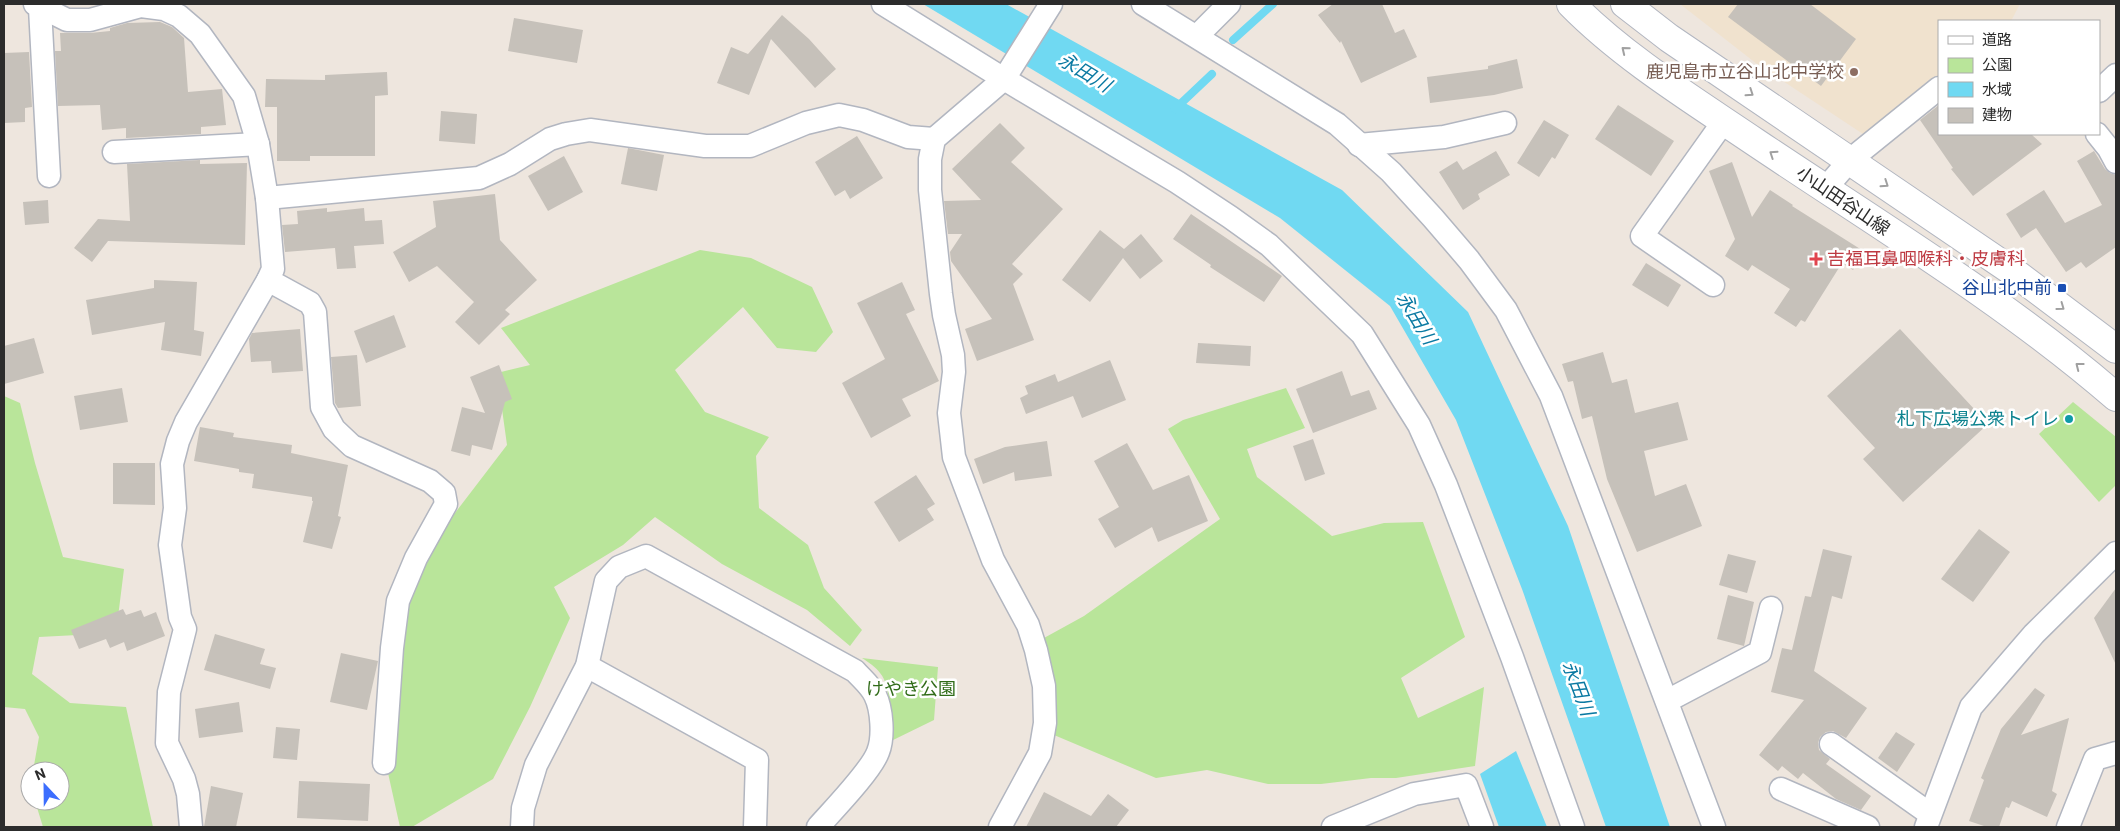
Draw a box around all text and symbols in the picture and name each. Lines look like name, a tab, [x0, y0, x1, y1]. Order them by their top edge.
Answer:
legend	[1938, 20, 2100, 135]
text: 道路	[1982, 31, 2012, 49]
water label: 永田川	[1054, 48, 1117, 98]
one-way arrow	[1622, 48, 1631, 56]
text: 公園	[1982, 56, 2012, 74]
place label: 鹿児島市立谷山北中学校	[1646, 61, 1844, 82]
marker: 鹿児島市立谷山北中学校	[1848, 66, 1860, 78]
text: 水域	[1982, 81, 2012, 99]
one-way arrow	[1745, 87, 1754, 96]
text: 建物	[1982, 106, 2012, 124]
one-way arrow	[1769, 151, 1778, 160]
street label: 小山田谷山線	[1793, 162, 1894, 239]
one-way arrow	[1879, 178, 1888, 187]
place label: 吉福耳鼻咽喉科・皮膚科	[1827, 248, 2025, 269]
marker: 吉福耳鼻咽喉科・皮膚科	[1809, 252, 1823, 266]
place label: 谷山北中前	[1962, 277, 2052, 298]
marker: 谷山北中前	[2056, 282, 2068, 294]
water label: 永田川	[1392, 288, 1442, 350]
one-way arrow	[2055, 301, 2065, 310]
one-way arrow	[2076, 363, 2085, 371]
place label: 札下広場公衆トイレ	[1897, 408, 2059, 429]
marker: 札下広場公衆トイレ	[2063, 413, 2075, 425]
water label: 永田川	[1558, 657, 1600, 721]
park label: けやき公園	[866, 678, 956, 699]
north arrow	[20, 761, 70, 811]
text: N	[33, 765, 48, 783]

